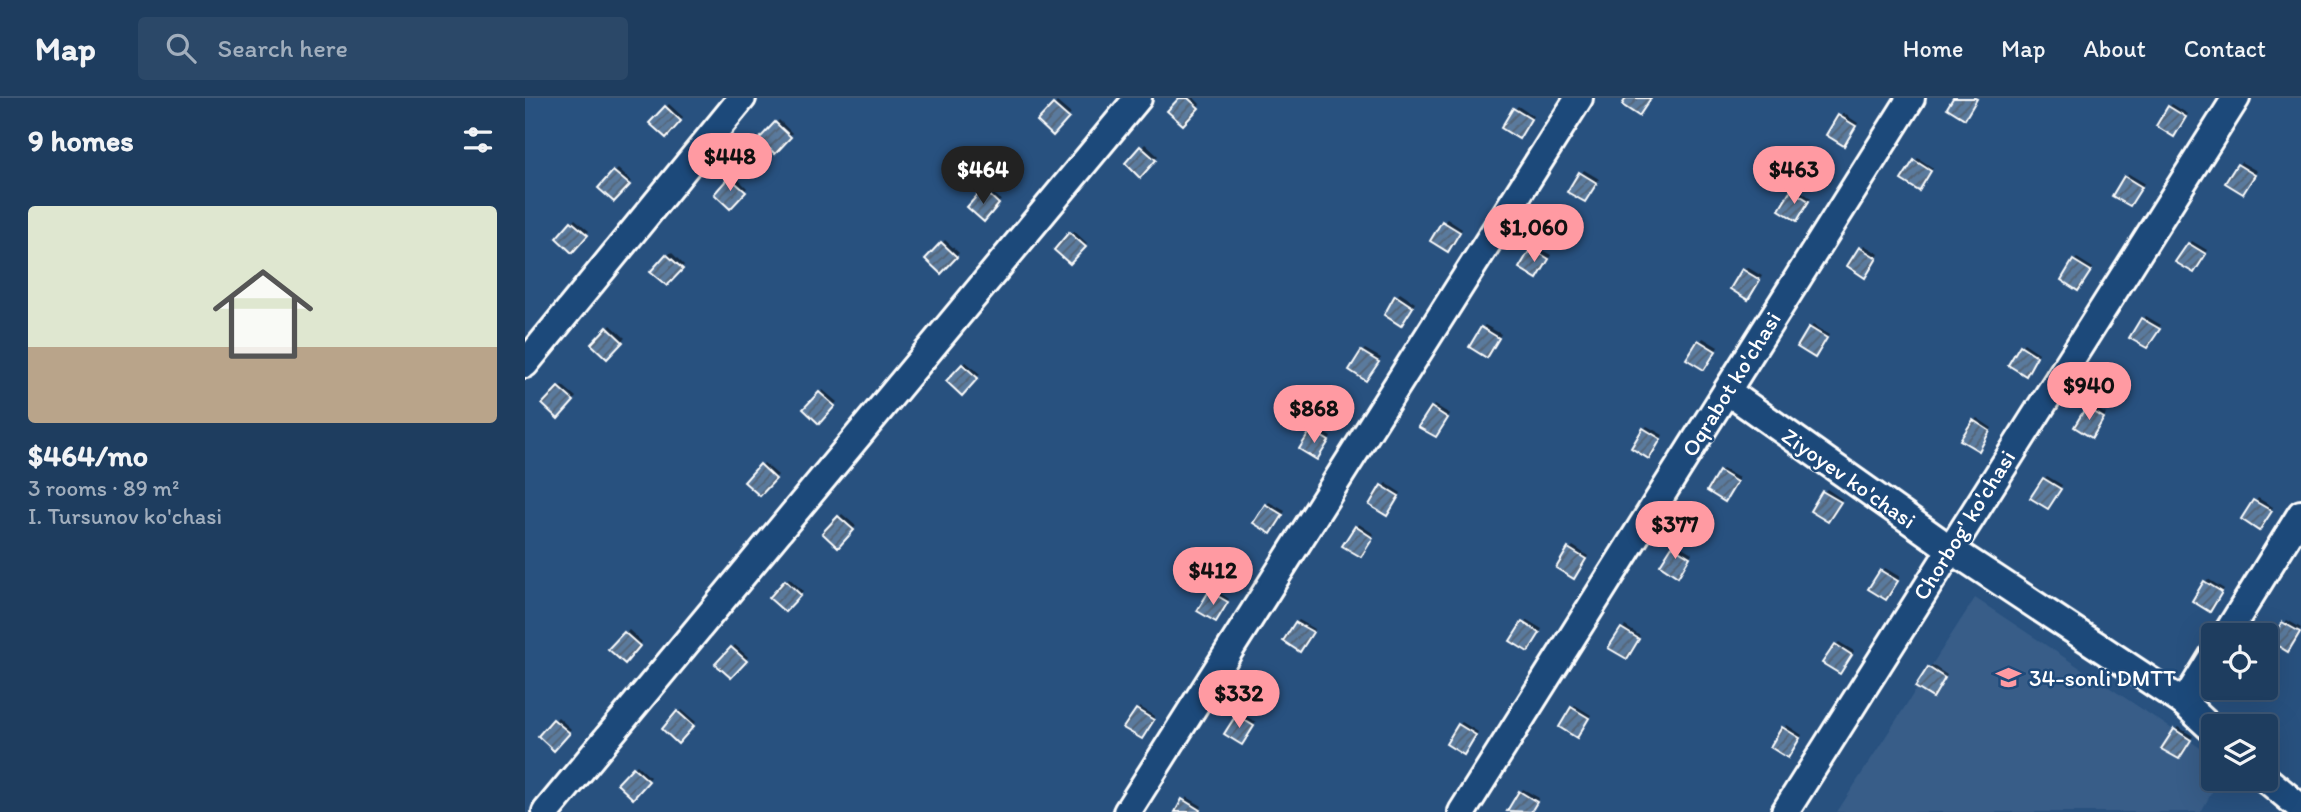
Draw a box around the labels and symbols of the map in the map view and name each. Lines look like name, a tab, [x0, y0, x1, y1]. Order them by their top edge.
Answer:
pin: $448	[689, 134, 771, 193]
pin: $464	[942, 146, 1024, 206]
pin: $463	[1753, 146, 1835, 206]
pin: $1,060	[1477, 204, 1591, 264]
street label: Oqrabot ko'chasi	[1675, 306, 1787, 462]
pin: $940	[2048, 362, 2130, 422]
pin: $868	[1273, 386, 1355, 445]
street label: Ziyoyev ko'chasi	[1777, 422, 1921, 534]
street label: Chorbog' ko'chasi	[1907, 445, 2021, 605]
pin: $377	[1634, 502, 1716, 561]
pin: $412	[1172, 547, 1254, 607]
school or university icon: 34-sonli DMTT	[1995, 664, 2023, 692]
place label: 34-sonli DMTT	[2029, 664, 2176, 692]
pin: $332	[1198, 670, 1280, 730]

